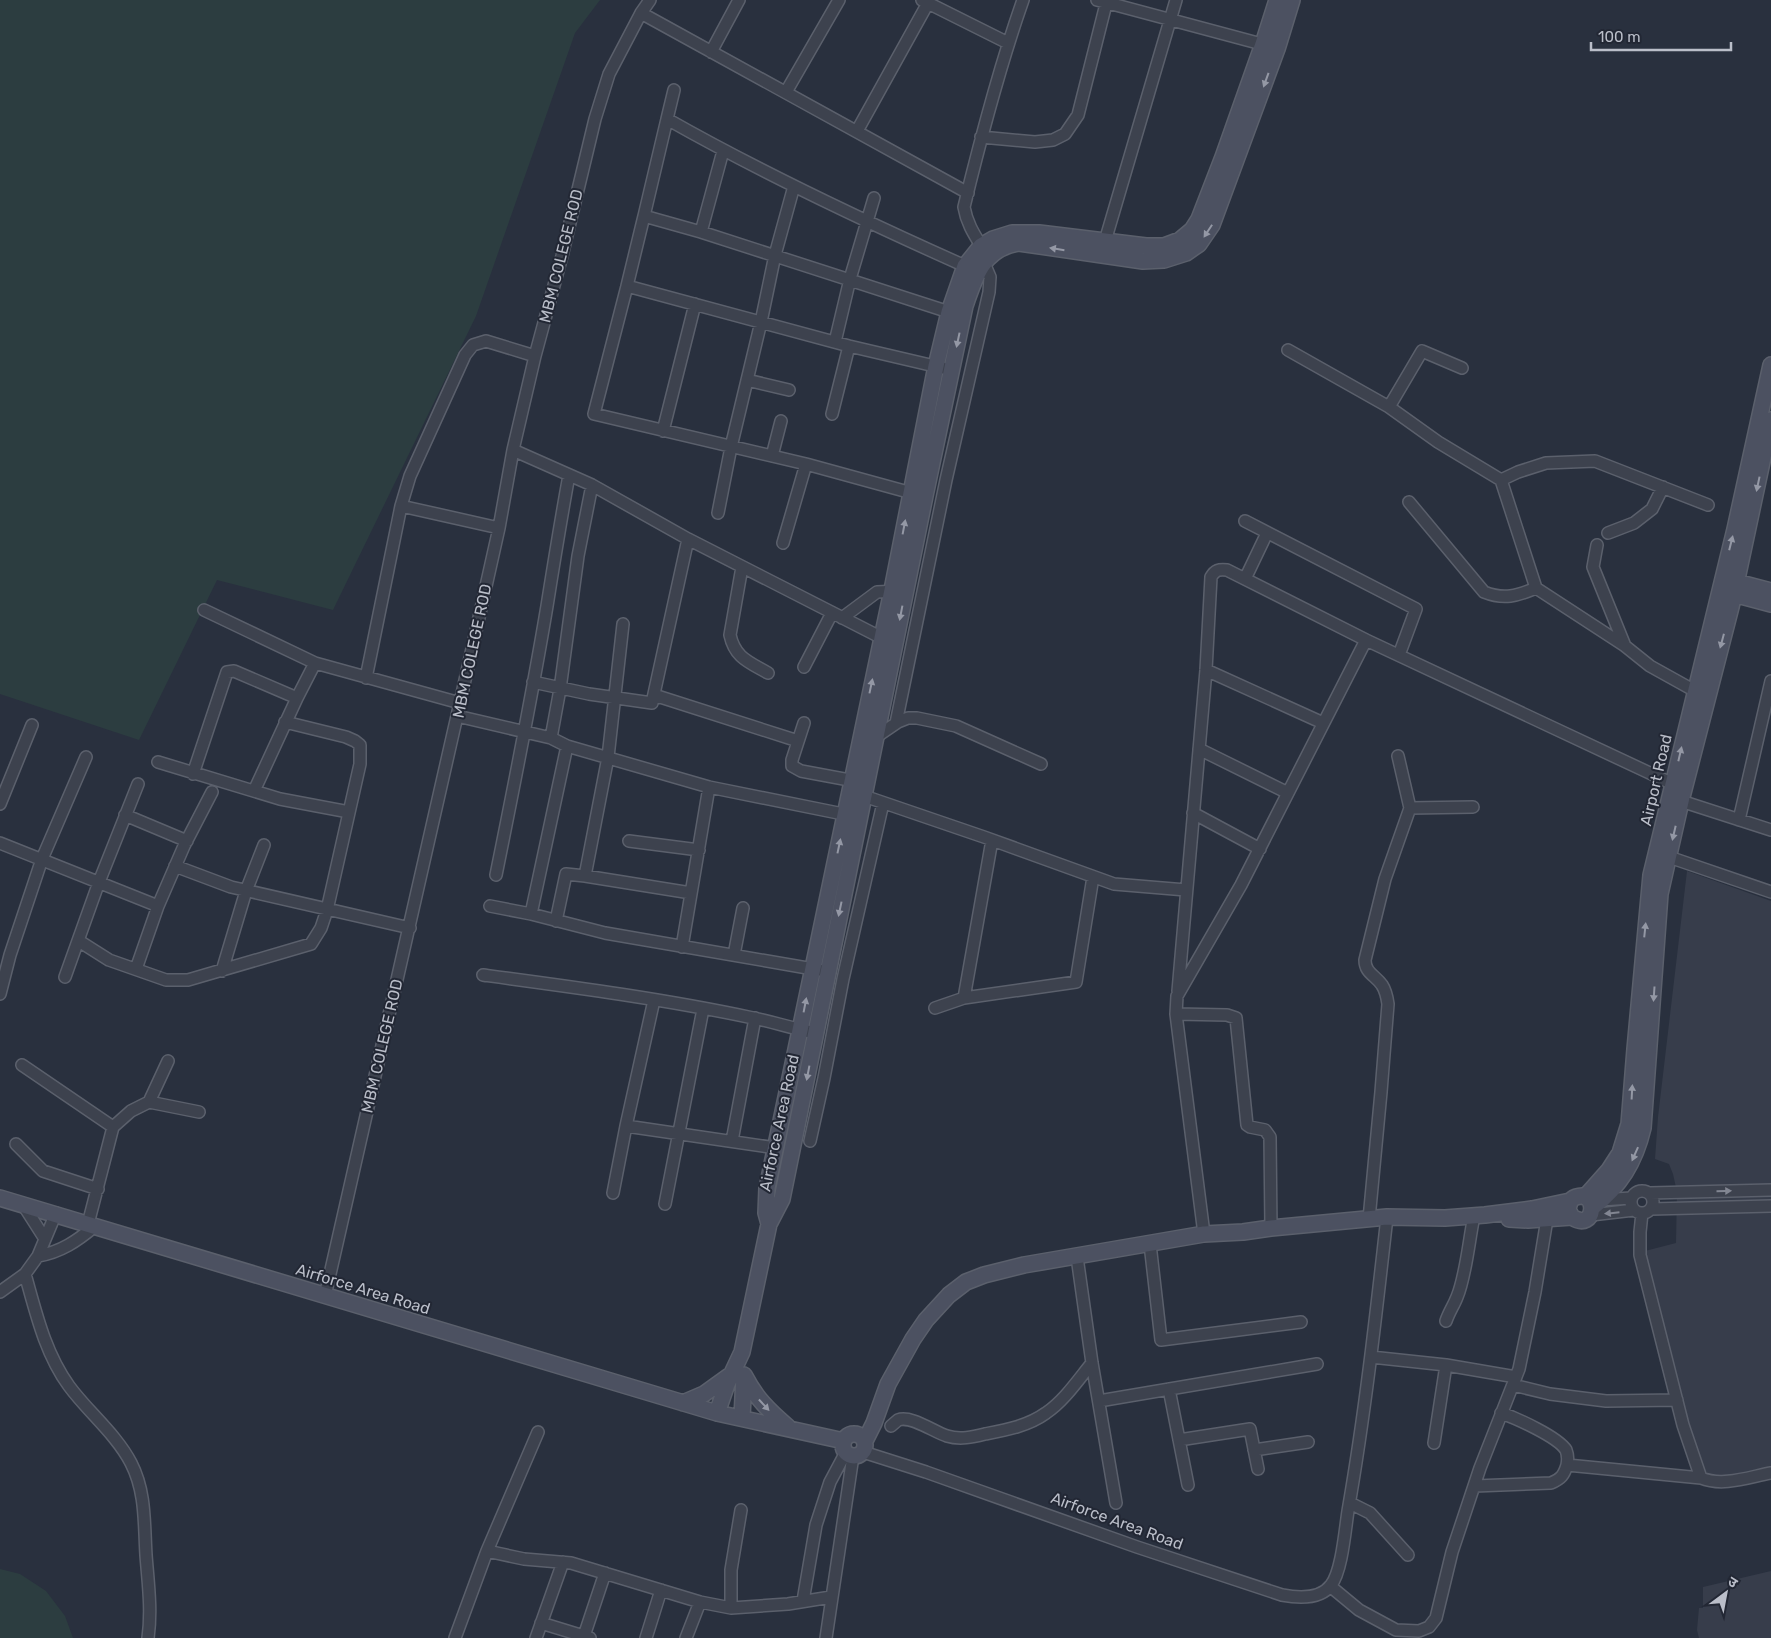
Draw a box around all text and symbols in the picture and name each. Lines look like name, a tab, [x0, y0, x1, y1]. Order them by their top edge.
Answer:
scale bar	[1591, 20, 1731, 52]
text: 100 m	[1598, 28, 1640, 46]
one-way arrow	[1262, 72, 1269, 87]
street label: MBM COLEGE ROD	[535, 187, 587, 325]
one-way arrow	[1203, 224, 1213, 238]
one-way arrow	[1049, 245, 1065, 253]
one-way arrow	[954, 333, 962, 348]
one-way arrow	[1754, 477, 1762, 492]
one-way arrow	[901, 519, 909, 535]
one-way arrow	[1727, 535, 1735, 550]
street label: MBM COLEGE ROD	[448, 582, 496, 720]
one-way arrow	[897, 605, 905, 621]
one-way arrow	[1718, 634, 1726, 649]
one-way arrow	[868, 678, 876, 694]
street label: Airport Road	[1636, 732, 1676, 828]
one-way arrow	[1676, 746, 1684, 761]
one-way arrow	[1670, 825, 1678, 840]
one-way arrow	[835, 838, 843, 853]
one-way arrow	[836, 901, 844, 916]
one-way arrow	[1641, 922, 1649, 938]
street label: MBM COLEGE ROD	[357, 977, 407, 1115]
one-way arrow	[1649, 986, 1657, 1002]
one-way arrow	[801, 997, 809, 1012]
street label: Airforce Area Road	[755, 1053, 803, 1193]
one-way arrow	[803, 1066, 811, 1082]
one-way arrow	[1629, 1084, 1637, 1100]
one-way arrow	[1630, 1147, 1638, 1161]
one-way arrow	[1716, 1187, 1732, 1195]
one-way arrow	[1604, 1209, 1620, 1217]
street label: Airforce Area Road	[294, 1260, 432, 1318]
one-way arrow	[758, 1399, 770, 1411]
street label: Airforce Area Road	[1048, 1488, 1186, 1554]
north arrow	[1701, 1568, 1751, 1618]
text: उ	[1725, 1573, 1741, 1592]

